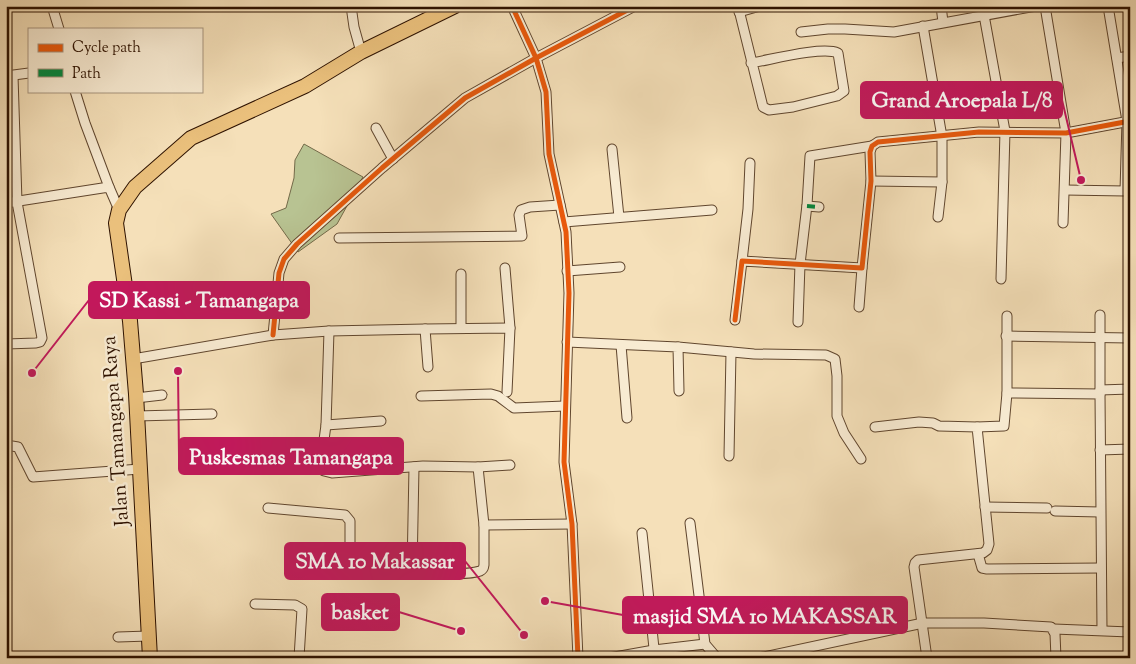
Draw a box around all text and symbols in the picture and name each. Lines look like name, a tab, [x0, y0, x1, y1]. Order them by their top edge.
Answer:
legend	[28, 28, 202, 92]
text: Cycle path	[72, 38, 141, 59]
text: Path	[72, 64, 101, 85]
callout: Grand Aroepala L/8	[861, 82, 1062, 118]
text: Grand Aroepala L/8	[871, 87, 1053, 117]
callout: SD Kassi - Tamangapa	[89, 282, 309, 318]
text: SD Kassi - Tamangapa	[99, 287, 299, 317]
street label: Jalan Tamangapa Raya	[96, 335, 138, 528]
callout: Puskesmas Tamangapa	[179, 438, 403, 474]
text: Puskesmas Tamangapa	[189, 444, 393, 474]
callout: SMA 10 Makassar	[285, 543, 465, 579]
text: SMA 10 Makassar	[295, 548, 455, 578]
callout: basket	[322, 594, 399, 630]
callout: masjid SMA 10 MAKASSAR	[623, 597, 907, 633]
text: basket	[330, 599, 389, 629]
text: masjid SMA 10 MAKASSAR	[633, 603, 898, 633]

